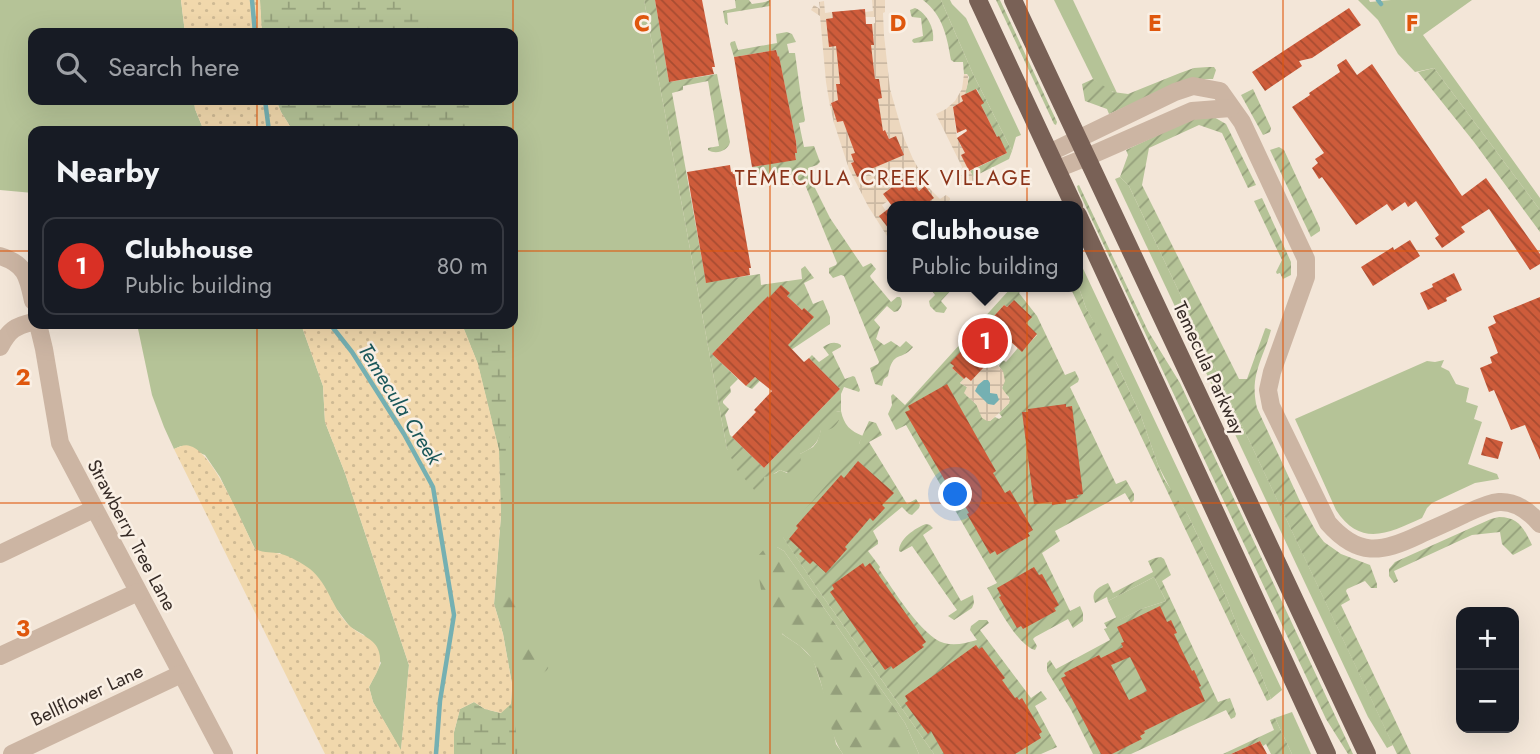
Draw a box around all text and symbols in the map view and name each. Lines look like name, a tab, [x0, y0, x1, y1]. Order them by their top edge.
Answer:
text: C	[634, 6, 650, 40]
text: D	[890, 6, 907, 40]
text: E	[1148, 6, 1162, 40]
text: F	[1406, 6, 1418, 40]
search box	[28, 28, 518, 105]
icon: search	[52, 48, 90, 86]
text: Search here	[108, 48, 240, 86]
text: Nearby	[56, 150, 159, 193]
district label: TEMECULA CREEK VILLAGE	[735, 163, 1033, 193]
popup	[887, 201, 1083, 292]
text: Clubhouse	[911, 211, 1039, 249]
text: Clubhouse	[125, 230, 253, 268]
text: 1	[75, 249, 87, 283]
text: 80 m	[437, 249, 488, 283]
text: Public building	[911, 249, 1059, 283]
text: Public building	[125, 268, 272, 302]
street label: Temecula Parkway	[1166, 297, 1252, 440]
pin: 1	[962, 315, 1008, 367]
water label: Temecula Creek	[351, 338, 450, 471]
text: 2	[15, 360, 31, 394]
street label: Strawberry Tree Lane	[81, 454, 183, 616]
your location	[938, 477, 972, 511]
map controls	[1456, 607, 1519, 733]
button: +	[1456, 607, 1519, 670]
text: 3	[16, 611, 30, 645]
street label: Bellflower Lane	[26, 657, 148, 733]
button: −	[1456, 670, 1519, 733]

